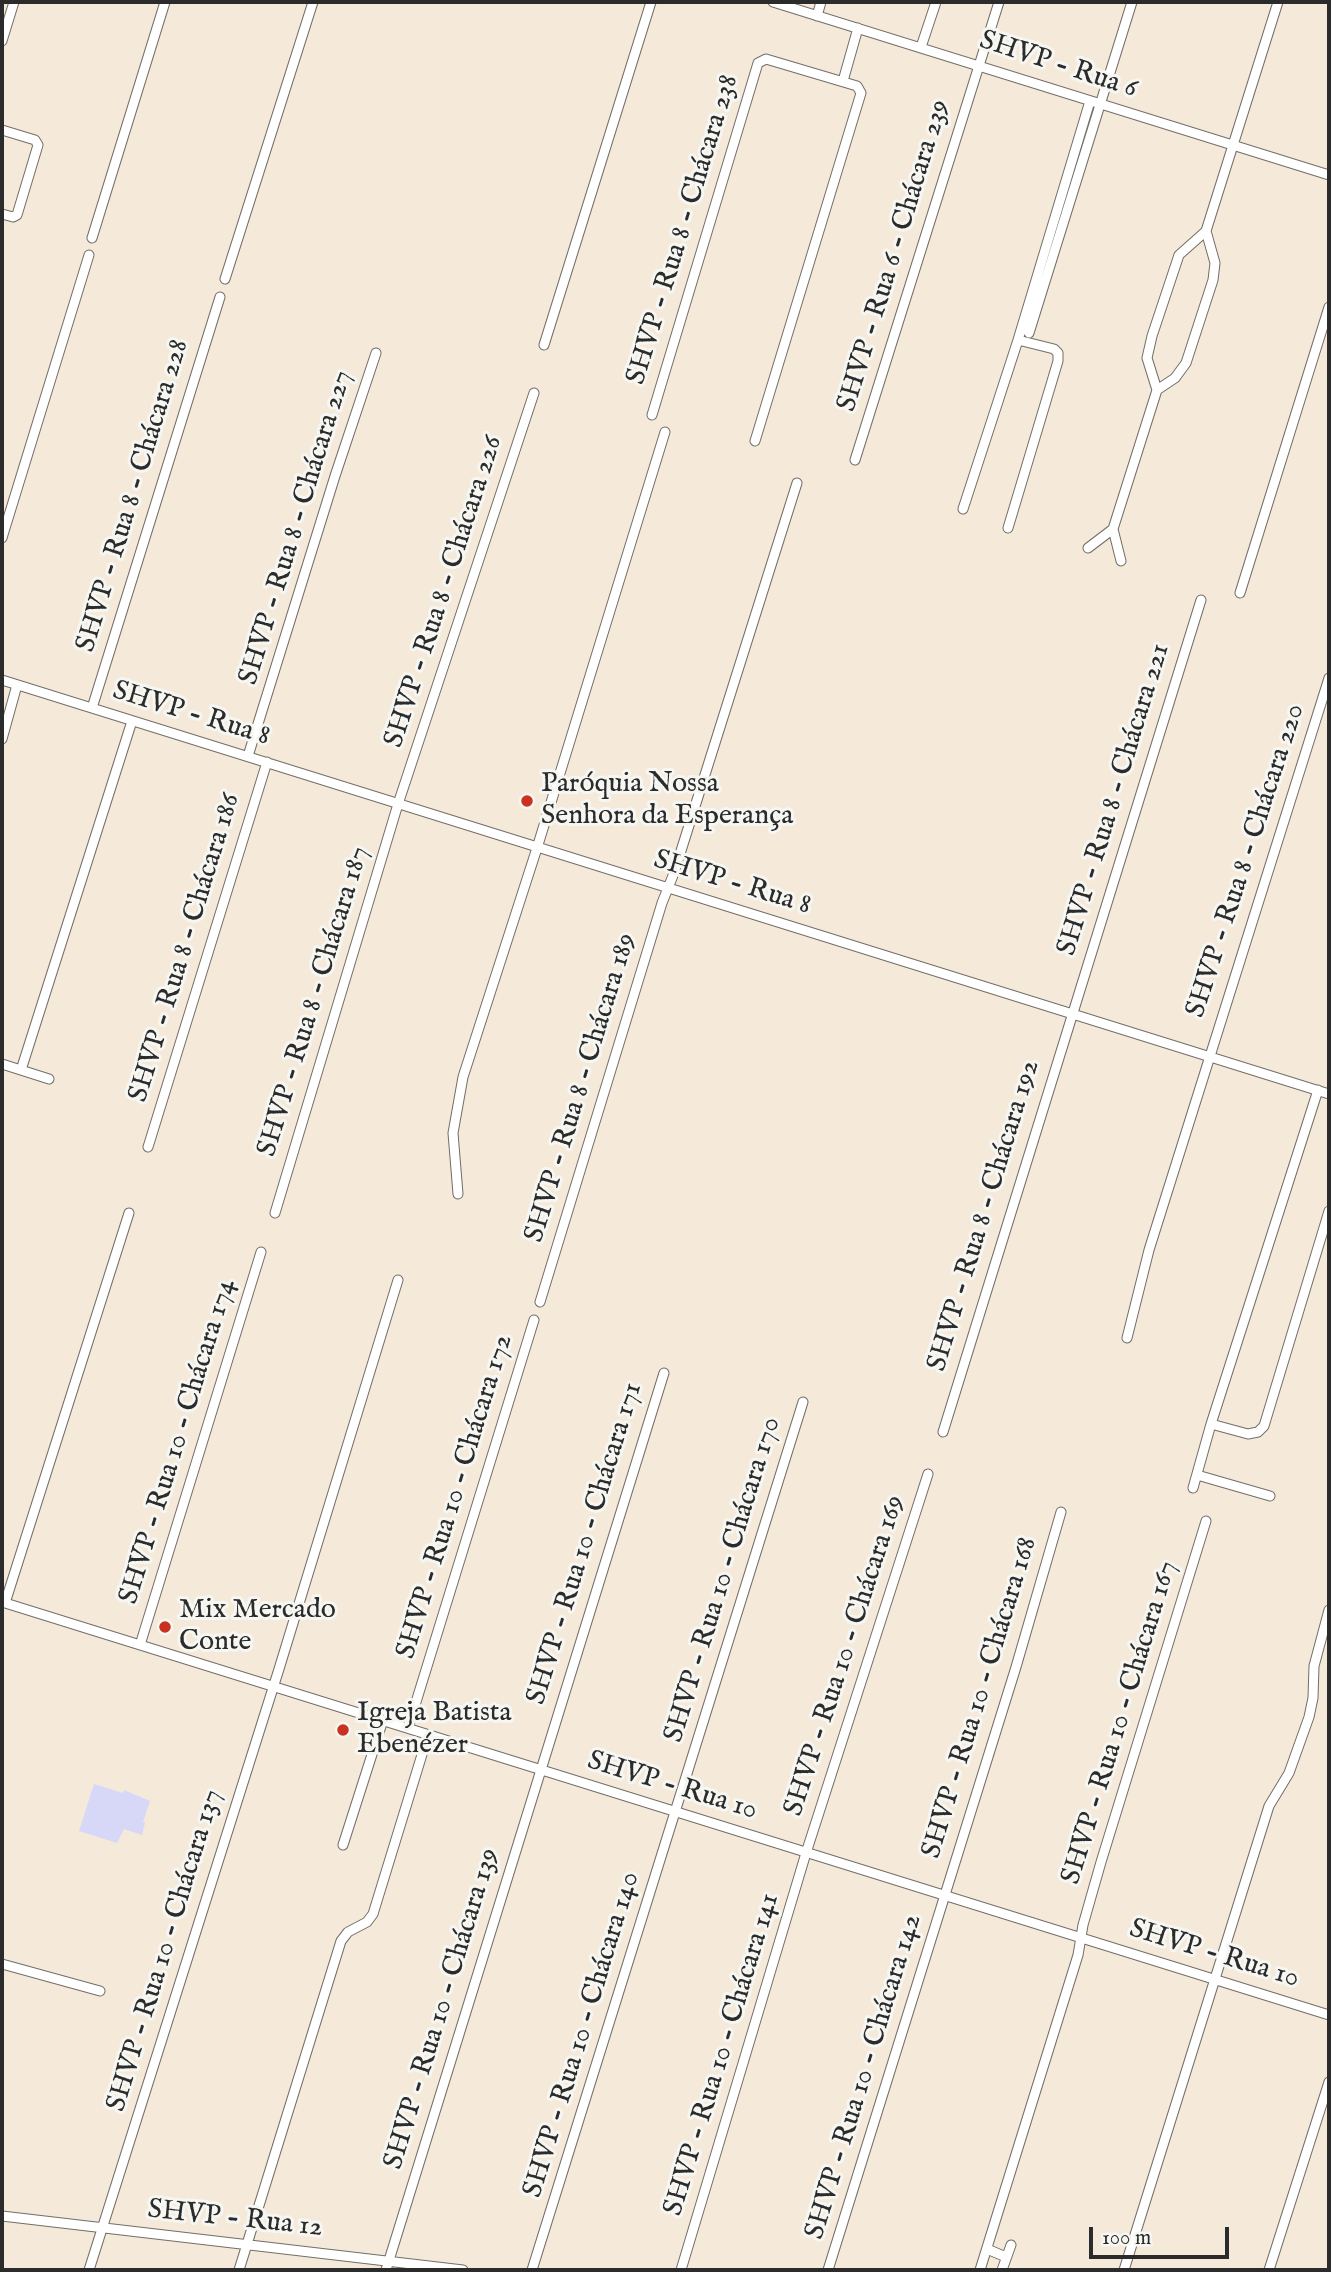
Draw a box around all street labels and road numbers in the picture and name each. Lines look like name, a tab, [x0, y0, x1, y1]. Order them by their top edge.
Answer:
street label: SHVP - Rua 6	[975, 25, 1141, 107]
street label: SHVP - Rua 8 - Chácara 238	[621, 71, 747, 389]
street label: SHVP - Rua 6 - Chácara 239	[831, 96, 959, 416]
street label: SHVP - Rua 8 - Chácara 228	[70, 336, 198, 656]
street label: SHVP - Rua 8 - Chácara 227	[233, 367, 361, 689]
street label: SHVP - Rua 8 - Chácara 226	[379, 432, 511, 752]
street label: SHVP - Rua 8 - Chácara 221	[1051, 640, 1179, 960]
street label: SHVP - Rua 8	[108, 675, 274, 755]
street label: SHVP - Rua 8 - Chácara 220	[1180, 700, 1314, 1022]
street label: SHVP - Rua 8 - Chácara 186	[123, 790, 249, 1106]
street label: SHVP - Rua 8 - Chácara 187	[252, 843, 378, 1161]
street label: SHVP - Rua 8	[649, 844, 815, 924]
street label: SHVP - Rua 8 - Chácara 189	[519, 929, 645, 1247]
street label: SHVP - Rua 8 - Chácara 192	[922, 1056, 1048, 1376]
street label: SHVP - Rua 10 - Chácara 174	[114, 1275, 244, 1609]
street label: SHVP - Rua 10 - Chácara 172	[391, 1331, 521, 1663]
street label: SHVP - Rua 10 - Chácara 171	[521, 1379, 651, 1709]
street label: SHVP - Rua 10 - Chácara 170	[658, 1413, 790, 1747]
street label: SHVP - Rua 10 - Chácara 169	[778, 1491, 914, 1821]
street label: SHVP - Rua 10 - Chácara 168	[916, 1533, 1046, 1863]
street label: SHVP - Rua 10 - Chácara 167	[1056, 1557, 1186, 1889]
street label: SHVP - Rua 10	[583, 1745, 761, 1829]
street label: SHVP - Rua 10 - Chácara 137	[101, 1786, 231, 2116]
street label: SHVP - Rua 10 - Chácara 139	[378, 1844, 508, 2174]
street label: SHVP - Rua 10 - Chácara 140	[517, 1868, 649, 2202]
street label: SHVP - Rua 10 - Chácara 141	[658, 1890, 788, 2220]
street label: SHVP - Rua 10 - Chácara 142	[799, 1910, 931, 2244]
street label: SHVP - Rua 10	[1125, 1913, 1303, 1997]
street label: SHVP - Rua 12	[146, 2194, 324, 2246]

